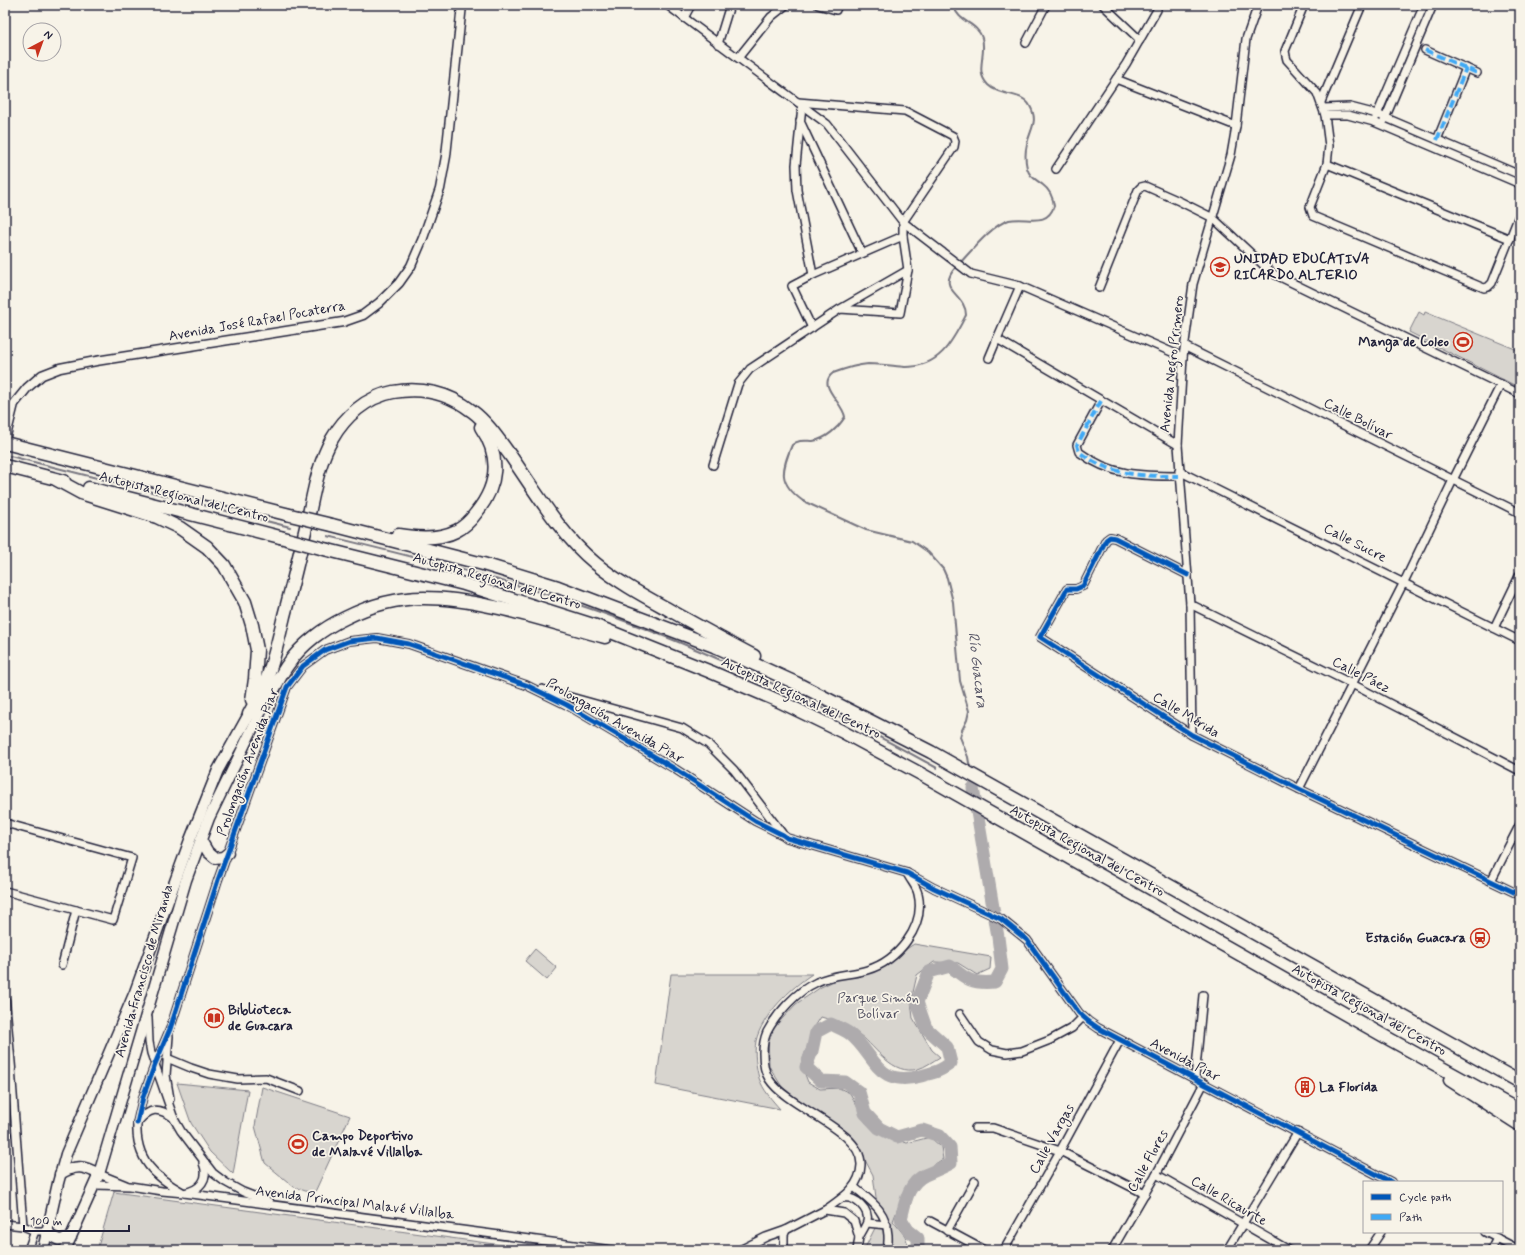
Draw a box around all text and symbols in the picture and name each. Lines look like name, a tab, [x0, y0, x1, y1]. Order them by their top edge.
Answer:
north arrow	[22, 22, 62, 62]
text: N	[41, 28, 55, 43]
place label: UNIDAD EDUCATIVA RICARDO ALTERIO	[1234, 250, 1370, 284]
school or university icon: UNIDAD EDUCATIVA RICARDO ALTERIO	[1209, 256, 1231, 278]
street label: Avenida Negro Primero	[1156, 294, 1190, 434]
street label: Avenida José Rafael Pocaterra	[167, 297, 347, 345]
sports icon: Manga de Coleo	[1452, 331, 1474, 353]
place label: Manga de Coleo	[1358, 333, 1450, 353]
street label: Calle Bolívar	[1321, 394, 1396, 444]
street label: Autopista Regional del Centro	[97, 467, 271, 529]
street label: Calle Sucre	[1320, 519, 1390, 567]
street label: Autopista Regional del Centro	[410, 548, 583, 616]
water label: Río Guacara	[962, 631, 992, 710]
street label: Autopista Regional del Centro	[717, 653, 884, 745]
street label: Calle Páez	[1329, 653, 1393, 697]
street label: Prolongación Avenida Piar	[542, 674, 688, 769]
street label: Prolongación Avenida Piar	[213, 685, 284, 839]
street label: Calle Mérida	[1149, 688, 1223, 742]
street label: Autopista Regional del Centro	[1006, 801, 1167, 903]
street label: Avenida Francisco de Miranda	[111, 882, 177, 1060]
station icon: Estación Guacara	[1469, 927, 1491, 949]
place label: Estación Guacara	[1365, 929, 1466, 947]
street label: Autopista Regional del Centro	[1288, 960, 1449, 1062]
park label: Parque Simón Bolívar	[837, 989, 919, 1023]
place label: Biblioteca de Guacara	[228, 1001, 293, 1035]
library icon: Biblioteca de Guacara	[203, 1007, 225, 1029]
street label: Avenida Piar	[1147, 1034, 1223, 1086]
building icon: La Florida	[1294, 1076, 1316, 1098]
place label: La Florida	[1319, 1078, 1378, 1096]
street label: Calle Vargas	[1025, 1101, 1080, 1178]
place label: Campo Deportivo de Malavé Villalba	[312, 1127, 423, 1161]
street label: Calle Flores	[1123, 1127, 1173, 1195]
sports icon: Campo Deportivo de Malavé Villalba	[287, 1133, 309, 1155]
street label: Calle Ricaurte	[1188, 1172, 1271, 1230]
legend	[1363, 1181, 1503, 1233]
street label: Avenida Principal Malavé Villalba	[255, 1182, 456, 1224]
text: Cycle path	[1399, 1190, 1451, 1206]
scale bar	[24, 1207, 129, 1233]
text: Path	[1399, 1210, 1422, 1226]
text: 100 m	[30, 1214, 62, 1230]

